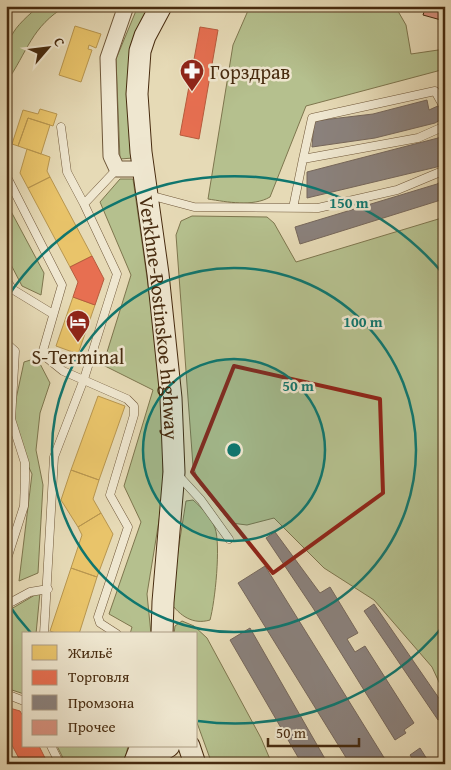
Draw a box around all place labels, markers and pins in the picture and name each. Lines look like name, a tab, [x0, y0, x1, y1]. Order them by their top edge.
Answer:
place label: Горздрав	[210, 57, 290, 86]
pharmacy icon: Горздрав	[179, 58, 205, 92]
hotel icon: S-Terminal	[65, 309, 91, 343]
place label: S-Terminal	[32, 342, 125, 371]
centre of rings	[225, 441, 243, 459]

